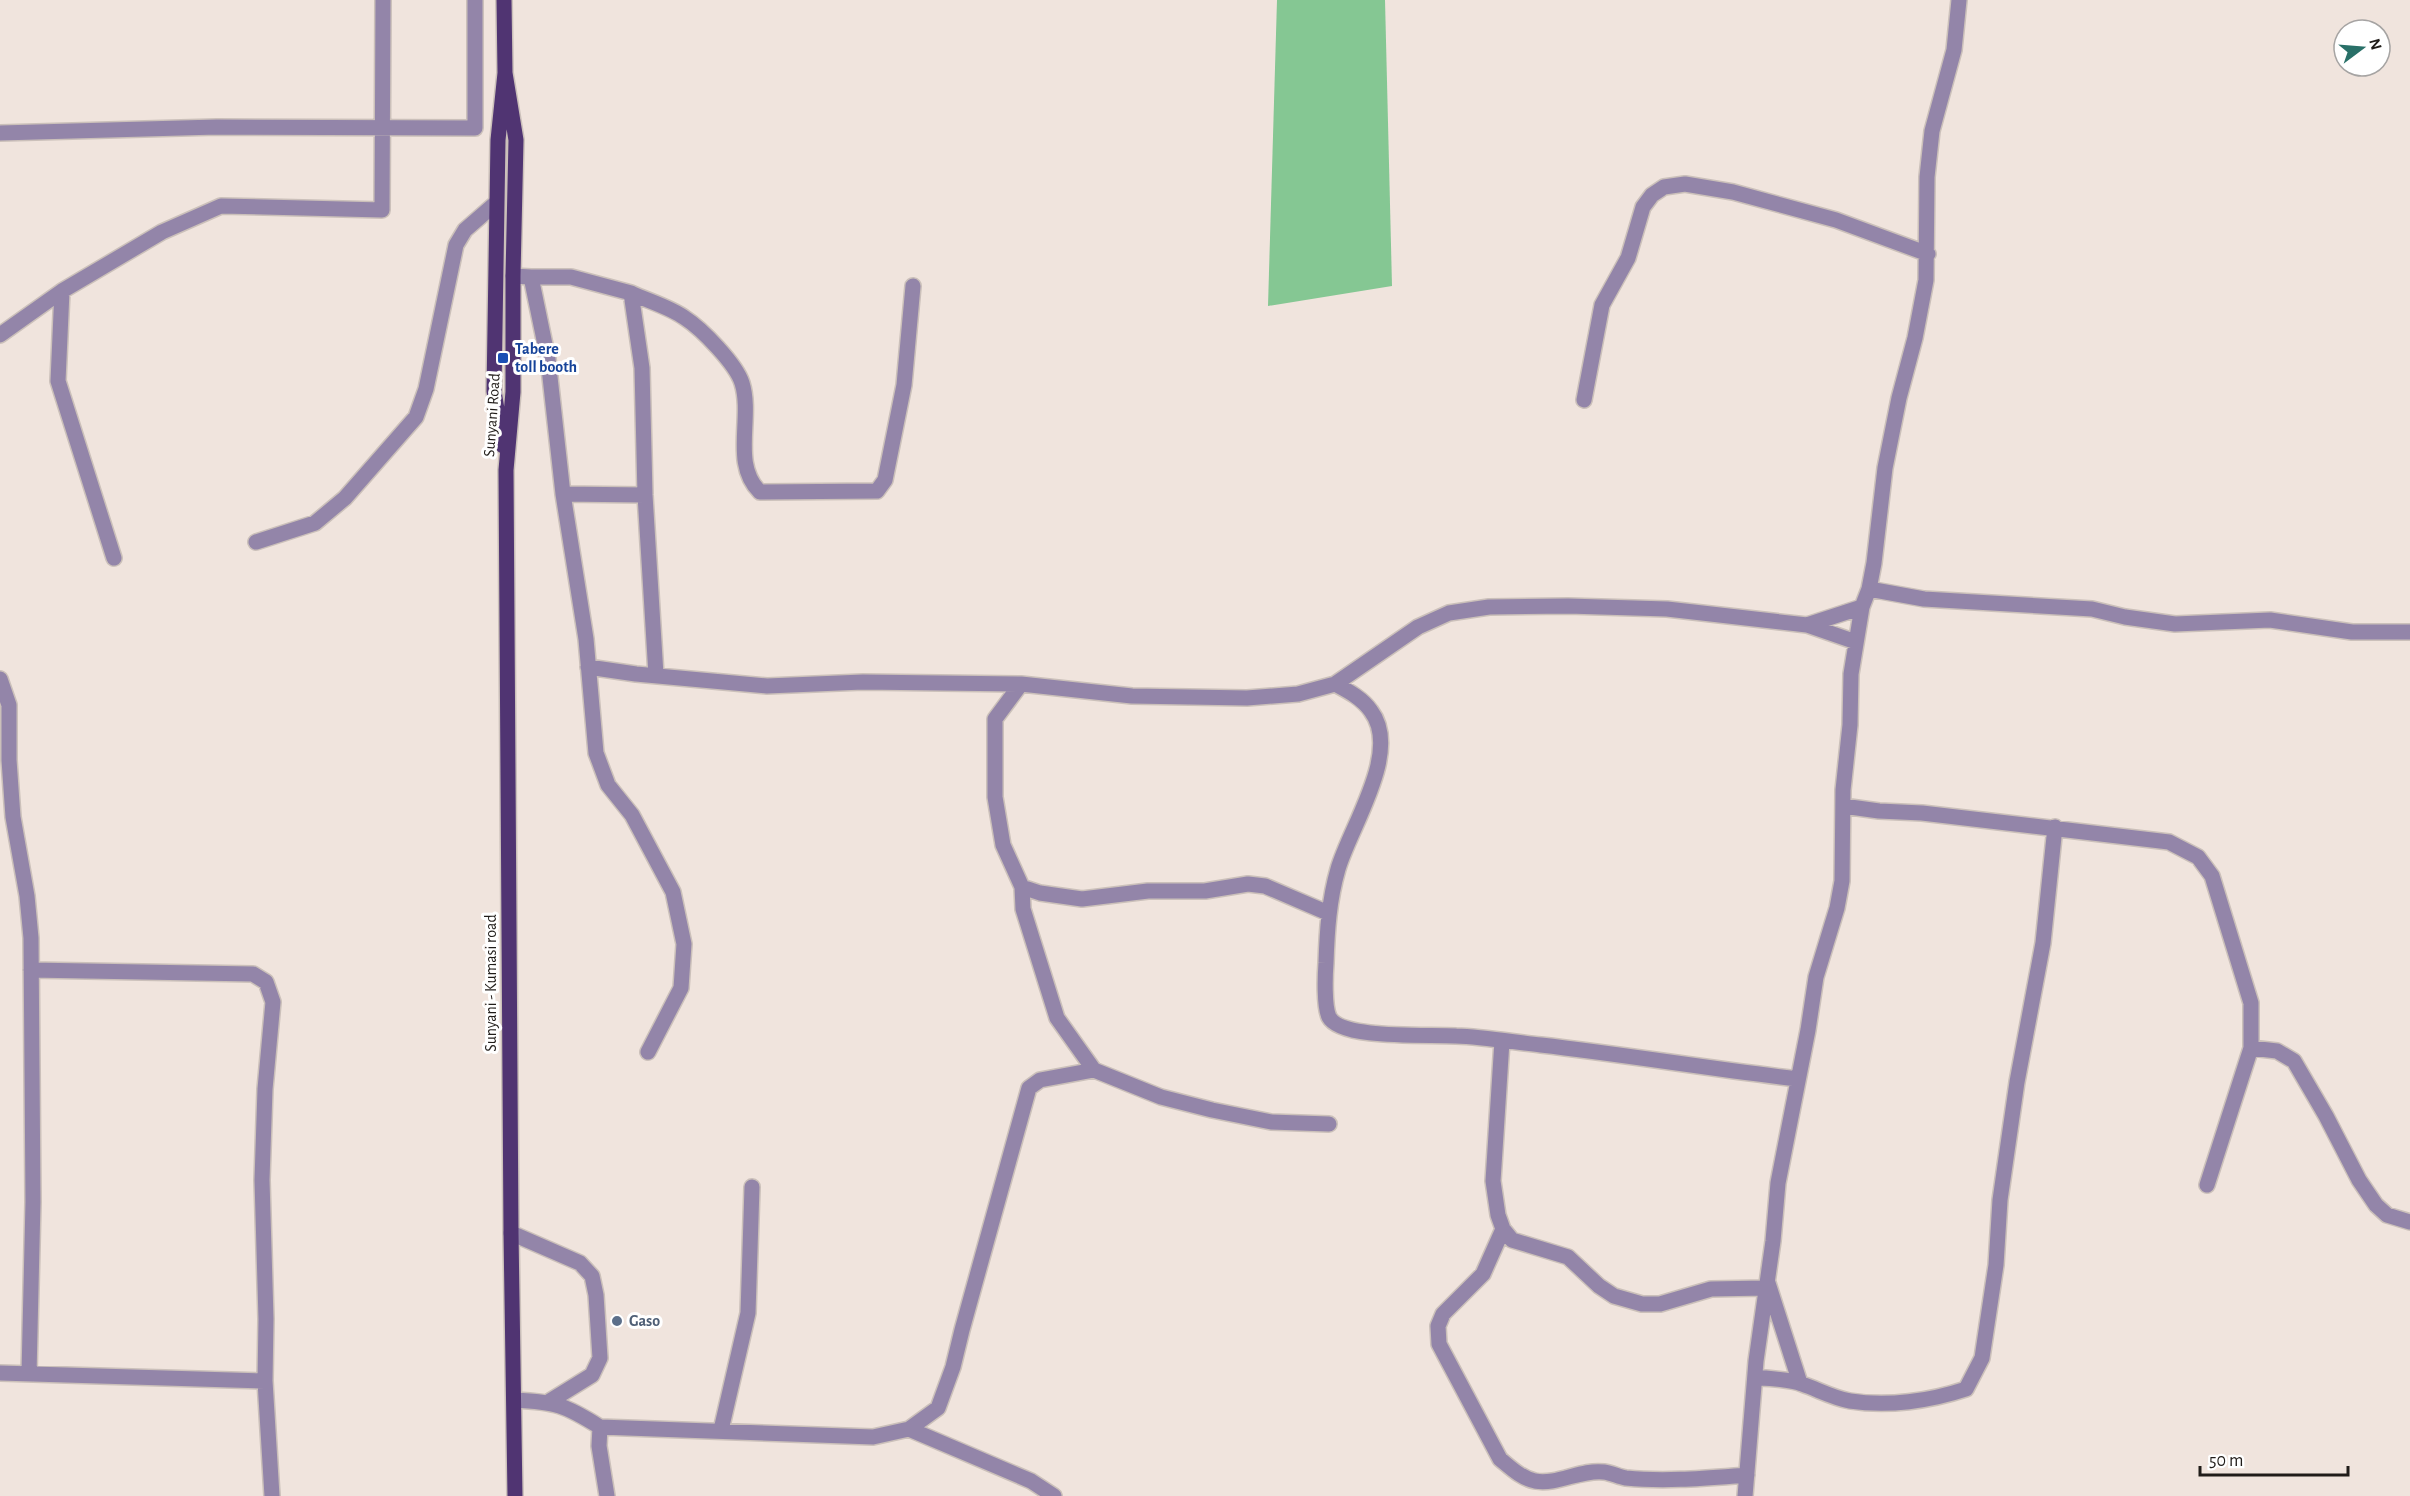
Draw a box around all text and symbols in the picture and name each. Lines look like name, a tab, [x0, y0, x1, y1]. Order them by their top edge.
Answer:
north arrow	[2332, 18, 2392, 78]
text: N	[2366, 37, 2385, 52]
place label: Tabere toll booth	[515, 341, 577, 375]
marker: Tabere toll booth	[496, 351, 510, 365]
street label: Sunyani Road	[481, 373, 504, 457]
street label: Sunyani - Kumasi road	[483, 914, 500, 1052]
place label: Gaso	[629, 1313, 660, 1329]
marker: Gaso	[610, 1314, 624, 1328]
scale bar	[2200, 1439, 2348, 1477]
text: 50 m	[2209, 1452, 2243, 1470]

